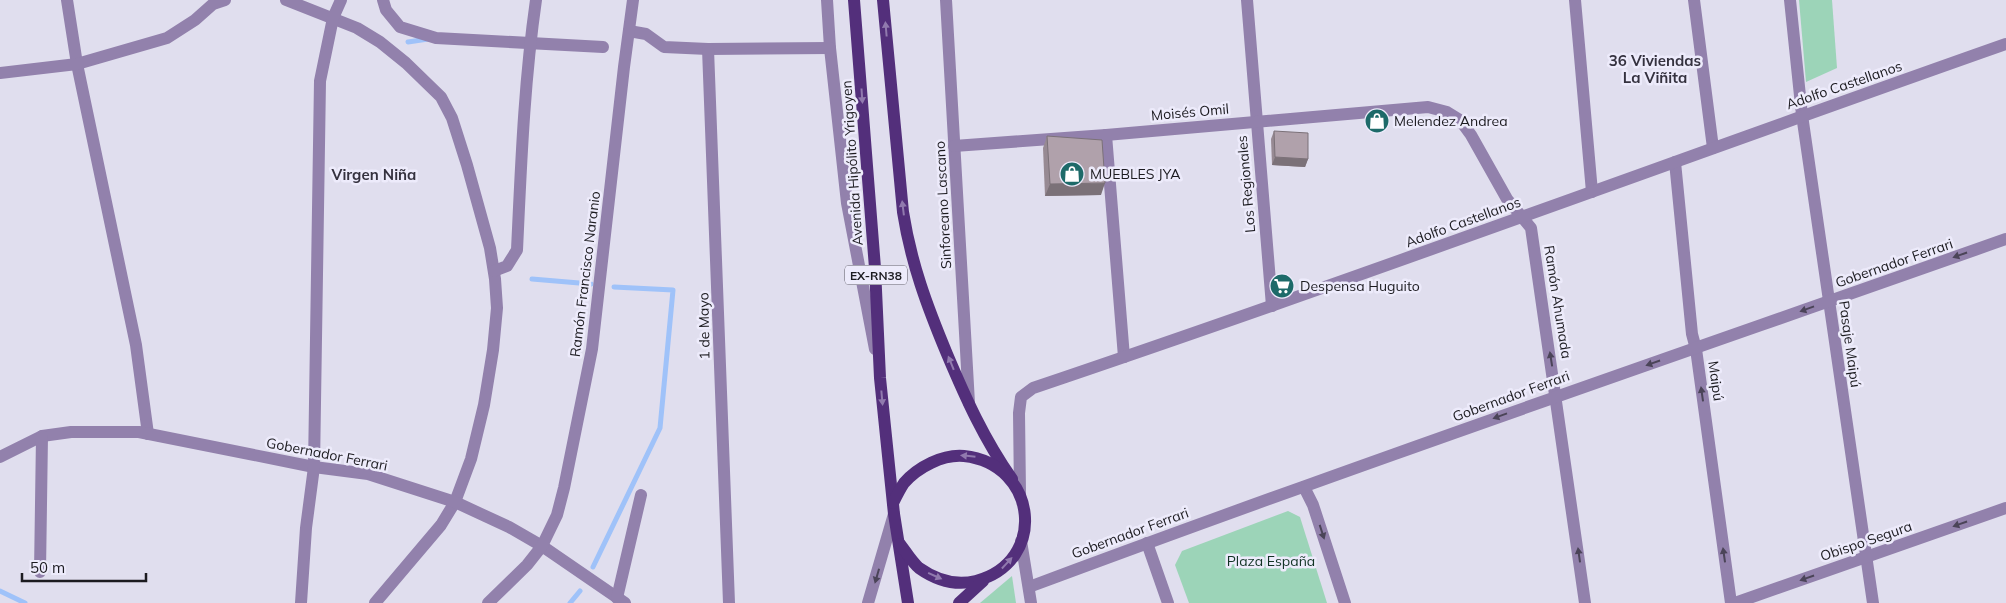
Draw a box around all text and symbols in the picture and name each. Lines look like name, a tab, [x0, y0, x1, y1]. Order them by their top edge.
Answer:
one-way arrow	[882, 21, 890, 37]
district label: 36 Viviendas La Viñita	[1609, 51, 1701, 87]
street label: Adolfo Castellanos	[1784, 57, 1904, 113]
street label: Avenida Hipólito Yrigoyen	[837, 80, 867, 246]
one-way arrow	[858, 88, 866, 104]
street label: Moisés Omil	[1150, 100, 1230, 124]
shop icon: Melendez Andrea	[1364, 108, 1390, 134]
place label: Melendez Andrea	[1394, 112, 1508, 130]
street label: Los Regionales	[1233, 135, 1259, 233]
street label: Sinforeano Lascano	[931, 141, 955, 269]
shop icon: MUEBLES JYA	[1059, 161, 1085, 187]
district label: Virgen Niña	[331, 165, 416, 184]
place label: MUEBLES JYA	[1090, 165, 1181, 183]
street label: Ramón Francisco Naranio	[566, 190, 604, 358]
street label: Adolfo Castellanos	[1403, 193, 1523, 251]
one-way arrow	[899, 200, 907, 216]
street label: Gobernador Ferrari	[1833, 234, 1955, 292]
street label: Ramón Ahumada	[1540, 244, 1576, 360]
one-way arrow	[1952, 251, 1967, 259]
road number: EX-RN38	[845, 266, 907, 284]
supermarket icon: Despensa Huguito	[1269, 273, 1295, 299]
place label: Despensa Huguito	[1300, 277, 1420, 295]
street label: 1 de Mayo	[694, 292, 714, 360]
street label: Pasaje Maipú	[1835, 299, 1865, 389]
one-way arrow	[1799, 306, 1814, 313]
one-way arrow	[1547, 351, 1555, 367]
one-way arrow	[946, 356, 954, 370]
one-way arrow	[1646, 360, 1661, 367]
street label: Maipú	[1704, 360, 1728, 402]
street label: Gobernador Ferrari	[1450, 366, 1572, 426]
one-way arrow	[1698, 385, 1706, 401]
one-way arrow	[878, 390, 886, 406]
one-way arrow	[1492, 412, 1507, 420]
street label: Gobernador Ferrari	[265, 433, 389, 475]
one-way arrow	[960, 452, 976, 460]
street label: Gobernador Ferrari	[1069, 503, 1191, 563]
street label: Obispo Segura	[1818, 517, 1914, 565]
one-way arrow	[1952, 520, 1967, 528]
one-way arrow	[1318, 525, 1326, 540]
one-way arrow	[1574, 546, 1582, 562]
one-way arrow	[1720, 546, 1728, 562]
scale bar	[22, 550, 146, 582]
park label: Plaza España	[1227, 552, 1315, 570]
one-way arrow	[1001, 557, 1013, 569]
text: 50 m	[30, 558, 65, 577]
one-way arrow	[872, 568, 880, 583]
one-way arrow	[928, 573, 942, 581]
one-way arrow	[1799, 574, 1814, 582]

